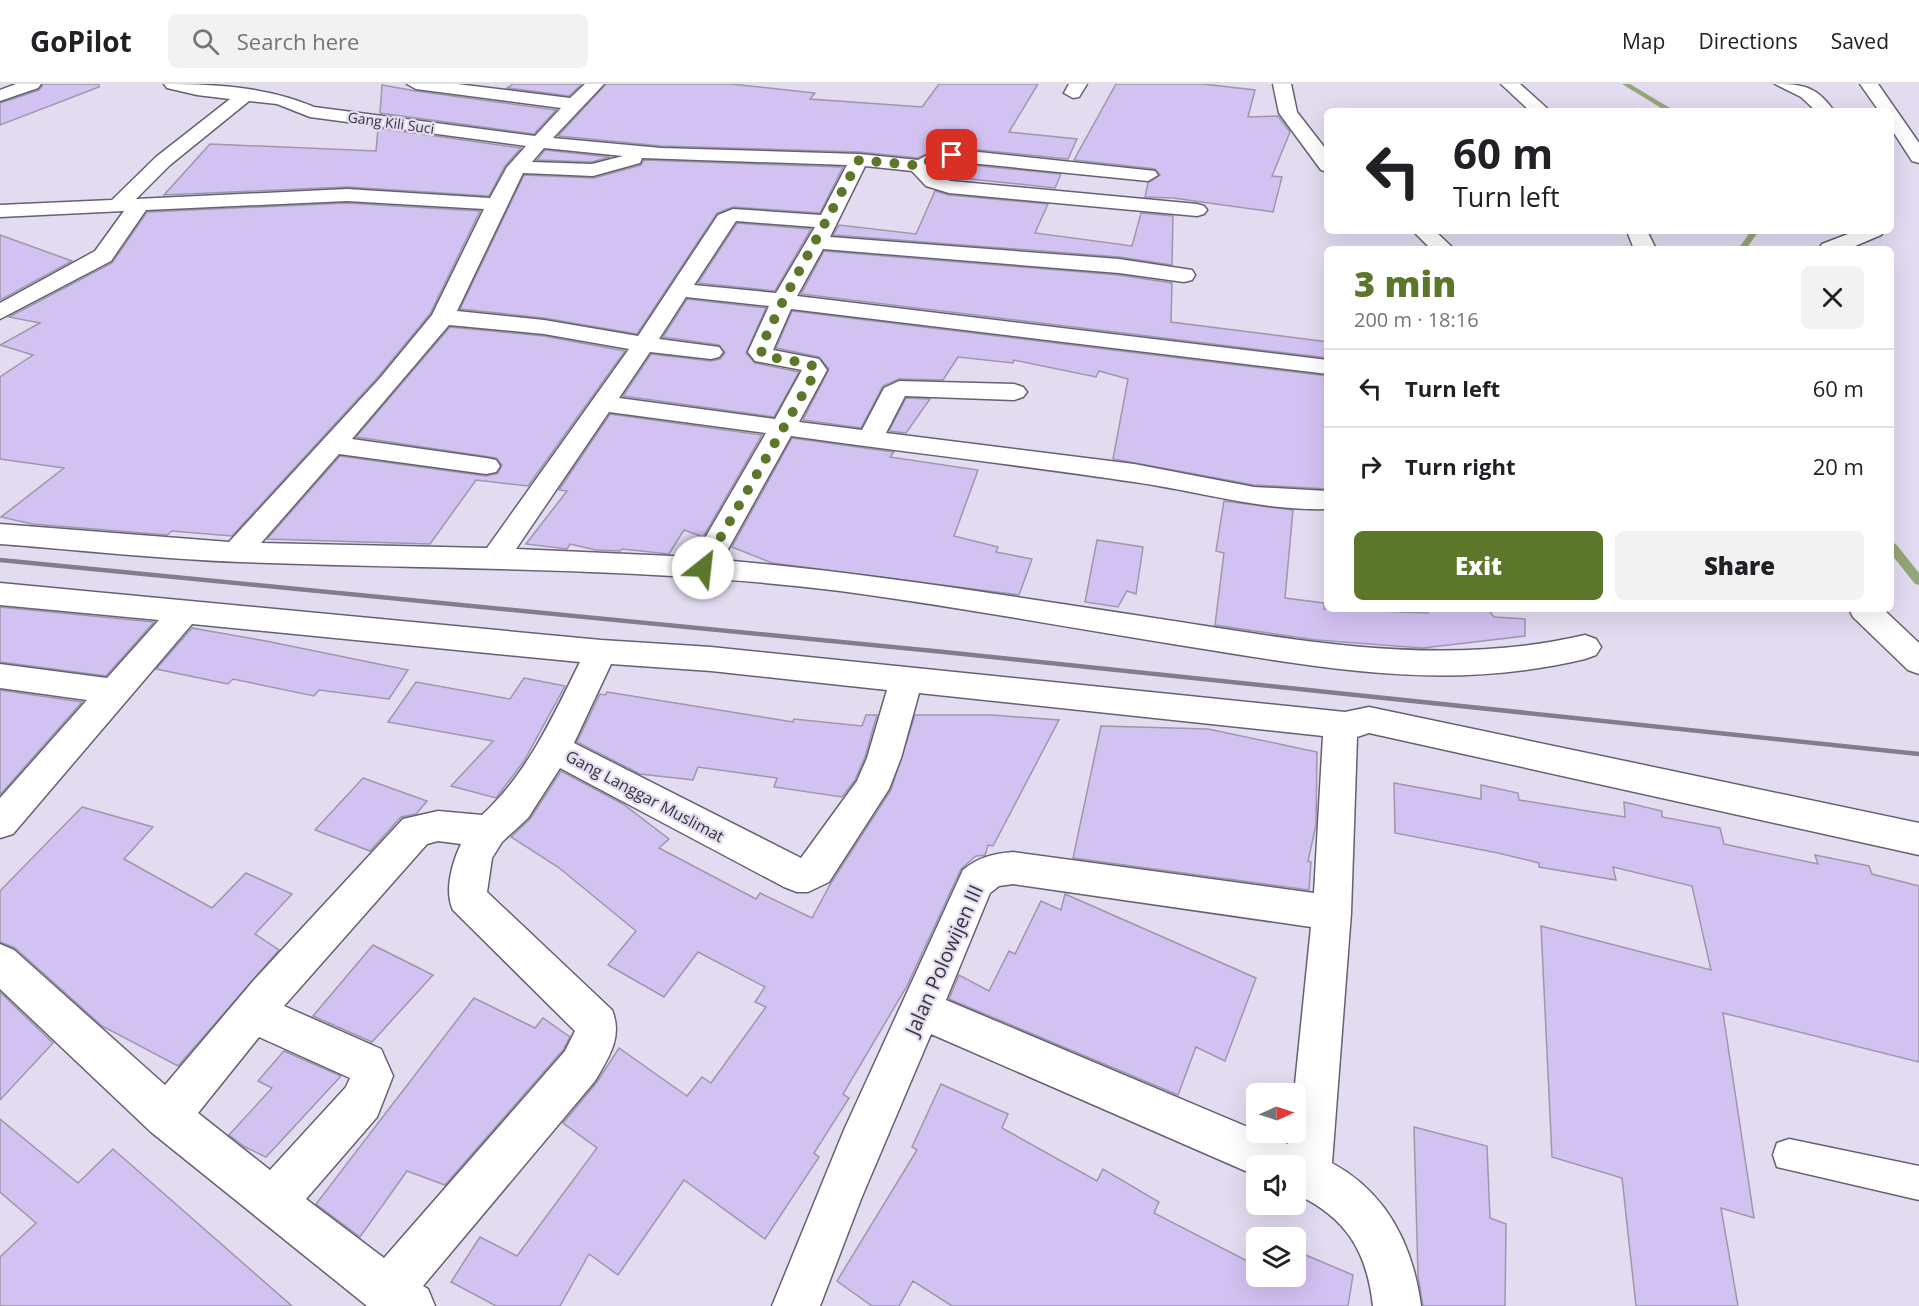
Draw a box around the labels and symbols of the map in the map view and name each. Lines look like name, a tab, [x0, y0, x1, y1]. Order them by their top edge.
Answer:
street label: Gang Kili Suci	[347, 107, 436, 138]
pin	[926, 129, 977, 180]
position arrow	[671, 536, 735, 600]
street label: Gang Langgar Muslimat	[562, 745, 728, 847]
street label: Jalan Polowijen III	[897, 880, 989, 1041]
north arrow	[1246, 1083, 1306, 1143]

